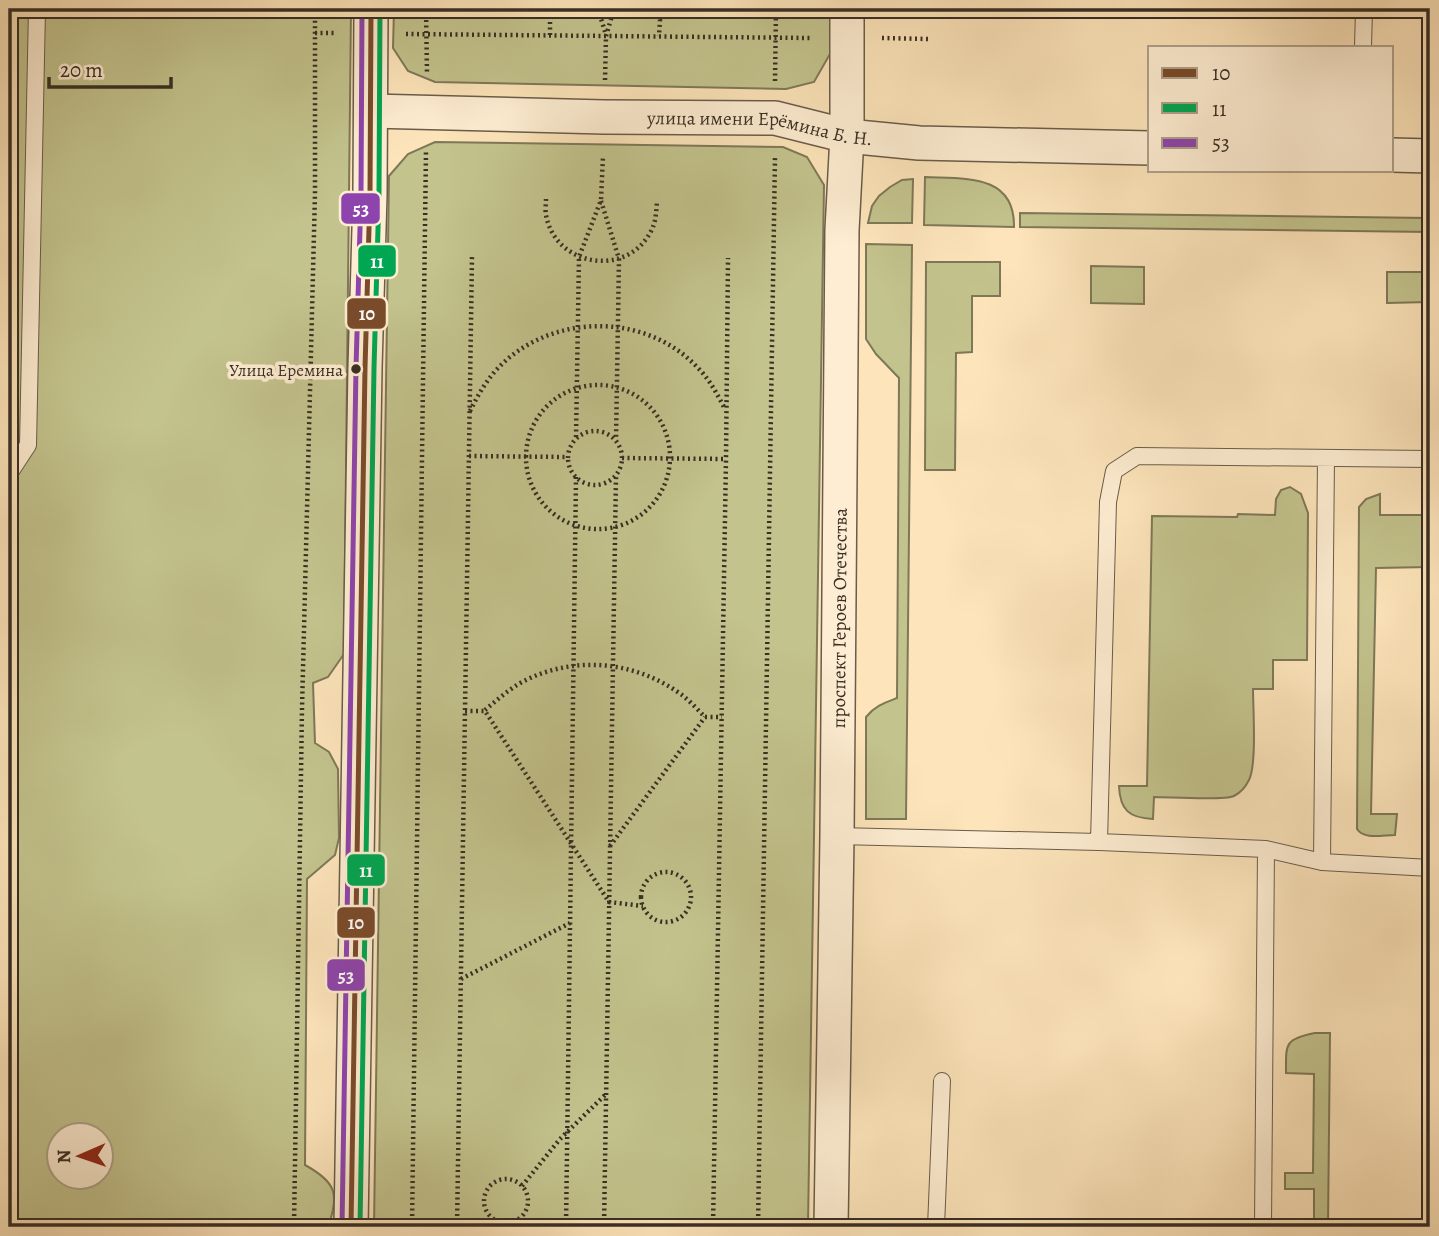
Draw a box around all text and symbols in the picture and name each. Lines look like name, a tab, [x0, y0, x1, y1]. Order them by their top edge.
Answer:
scale bar	[49, 46, 172, 90]
legend	[1148, 46, 1394, 172]
text: 20 m	[60, 56, 103, 84]
text: 10	[1212, 59, 1230, 87]
text: 11	[1212, 95, 1226, 123]
street label: улица имени Ерёмина Б. Н.	[646, 105, 874, 152]
text: 53	[1212, 129, 1230, 157]
line badge: 53	[340, 192, 381, 225]
text: 53	[353, 196, 369, 222]
line badge: 11	[357, 244, 397, 278]
text: 11	[370, 249, 384, 275]
line badge: 10	[346, 297, 387, 330]
text: 10	[359, 301, 376, 327]
place label: Улица Еремина	[229, 359, 343, 382]
marker: Улица Еремина	[349, 362, 363, 376]
street label: проспект Героев Отечества	[826, 507, 854, 728]
line badge: 11	[346, 853, 386, 887]
text: 11	[359, 858, 373, 884]
line badge: 10	[336, 906, 376, 939]
text: 10	[348, 910, 365, 936]
line badge: 53	[326, 958, 366, 992]
text: 53	[338, 963, 354, 989]
north arrow	[46, 1120, 116, 1190]
text: N	[51, 1149, 77, 1164]

